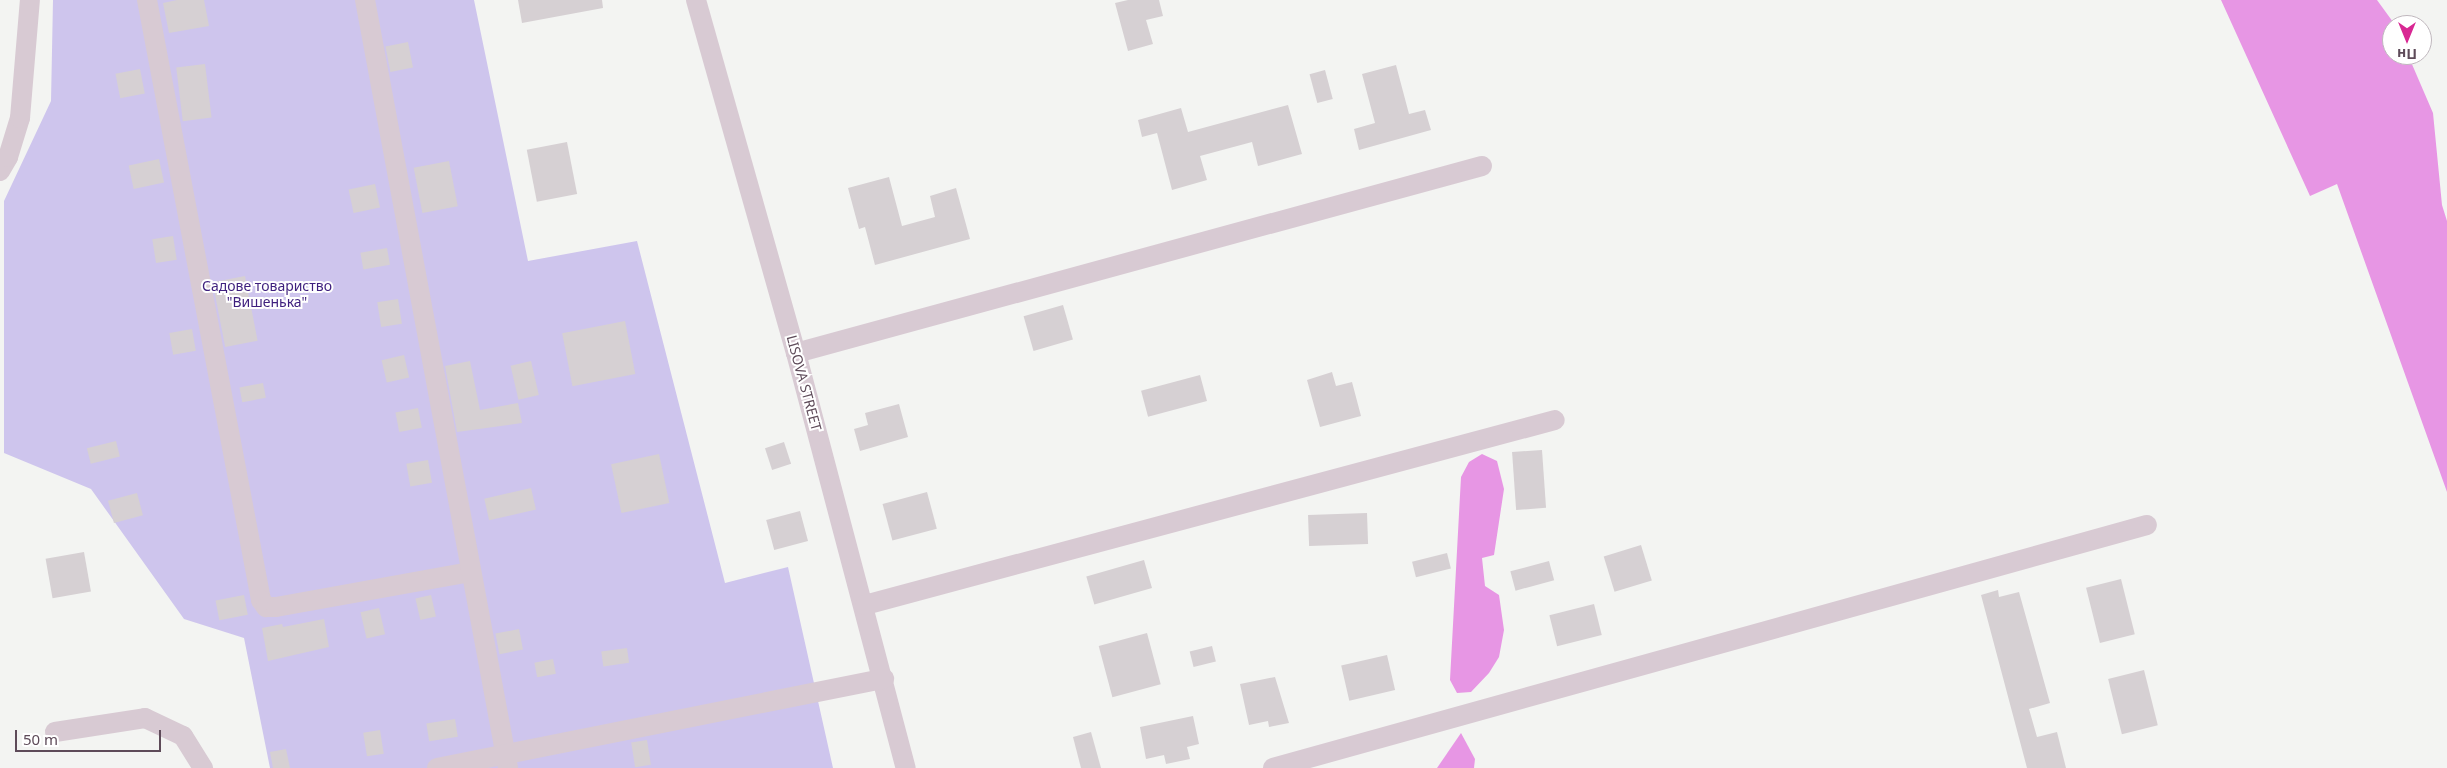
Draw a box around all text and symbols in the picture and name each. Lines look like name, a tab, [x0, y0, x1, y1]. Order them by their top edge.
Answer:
north arrow	[2382, 15, 2432, 65]
text: Пн	[2397, 45, 2417, 64]
park label: Садове товариство "Вишенька"	[202, 278, 332, 310]
street label: LISOVA STREET	[783, 333, 825, 433]
scale bar	[18, 720, 164, 752]
text: 50 m	[23, 729, 58, 749]

